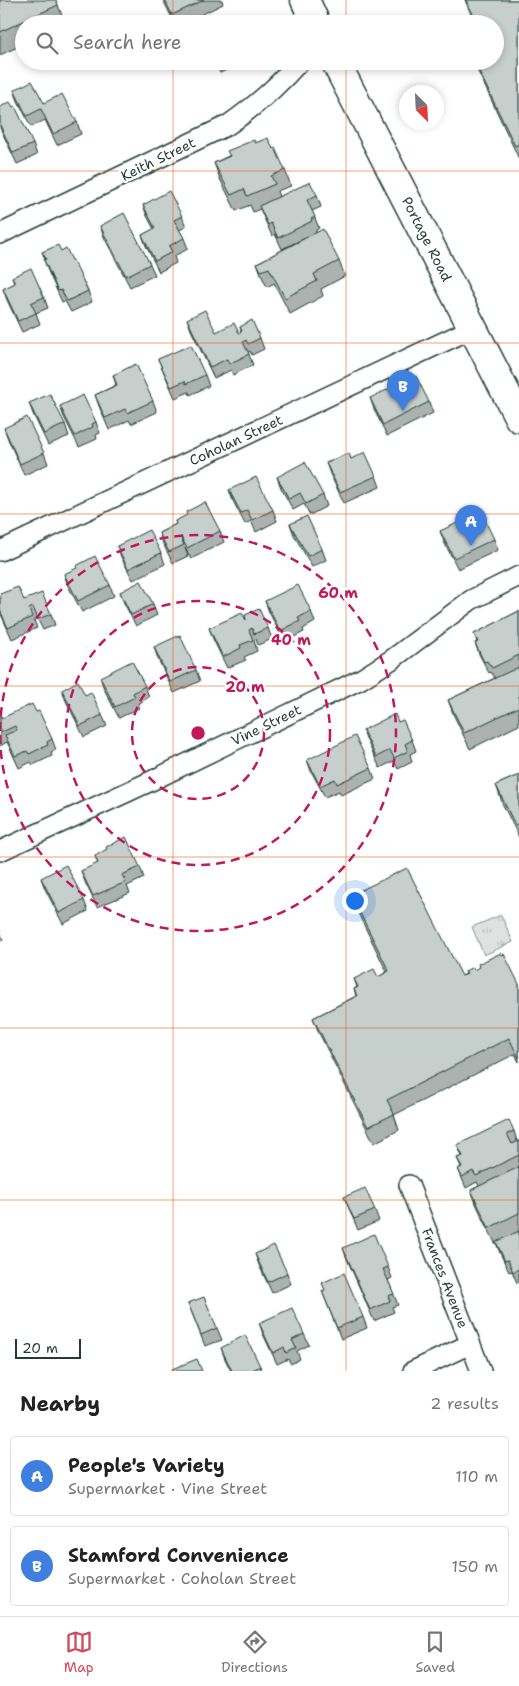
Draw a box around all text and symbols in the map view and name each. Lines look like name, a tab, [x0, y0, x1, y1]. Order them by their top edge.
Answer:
search box	[15, 15, 504, 70]
icon: search	[33, 29, 61, 57]
text: Search here	[73, 30, 182, 55]
north arrow	[399, 85, 444, 130]
street label: Keith Street	[118, 133, 198, 185]
street label: Portage Road	[398, 194, 456, 285]
pin: B	[387, 370, 419, 411]
street label: Coholan Street	[186, 411, 286, 469]
pin: A	[455, 505, 487, 546]
text: 60 m	[318, 583, 358, 603]
text: 40 m	[271, 630, 311, 650]
text: 20 m	[225, 677, 265, 697]
street label: Vine Street	[228, 700, 304, 750]
centre of rings	[189, 724, 207, 742]
your location	[342, 888, 368, 914]
street label: Frances Avenue	[418, 1225, 472, 1331]
scale bar	[15, 1336, 81, 1359]
text: 20 m	[22, 1339, 58, 1357]
text: Nearby	[20, 1390, 100, 1418]
text: 2 results	[430, 1393, 499, 1414]
text: People's Variety	[68, 1453, 225, 1478]
text: A	[31, 1466, 43, 1487]
text: 110 m	[455, 1466, 498, 1487]
text: Supermarket · Vine Street	[68, 1478, 267, 1499]
text: Stamford Convenience	[68, 1543, 289, 1568]
text: B	[32, 1556, 42, 1577]
text: 150 m	[451, 1556, 498, 1577]
text: Supermarket · Coholan Street	[68, 1568, 296, 1589]
tab: Map	[64, 1628, 94, 1676]
tab: Directions	[221, 1628, 288, 1676]
tab: Saved	[416, 1628, 455, 1676]

